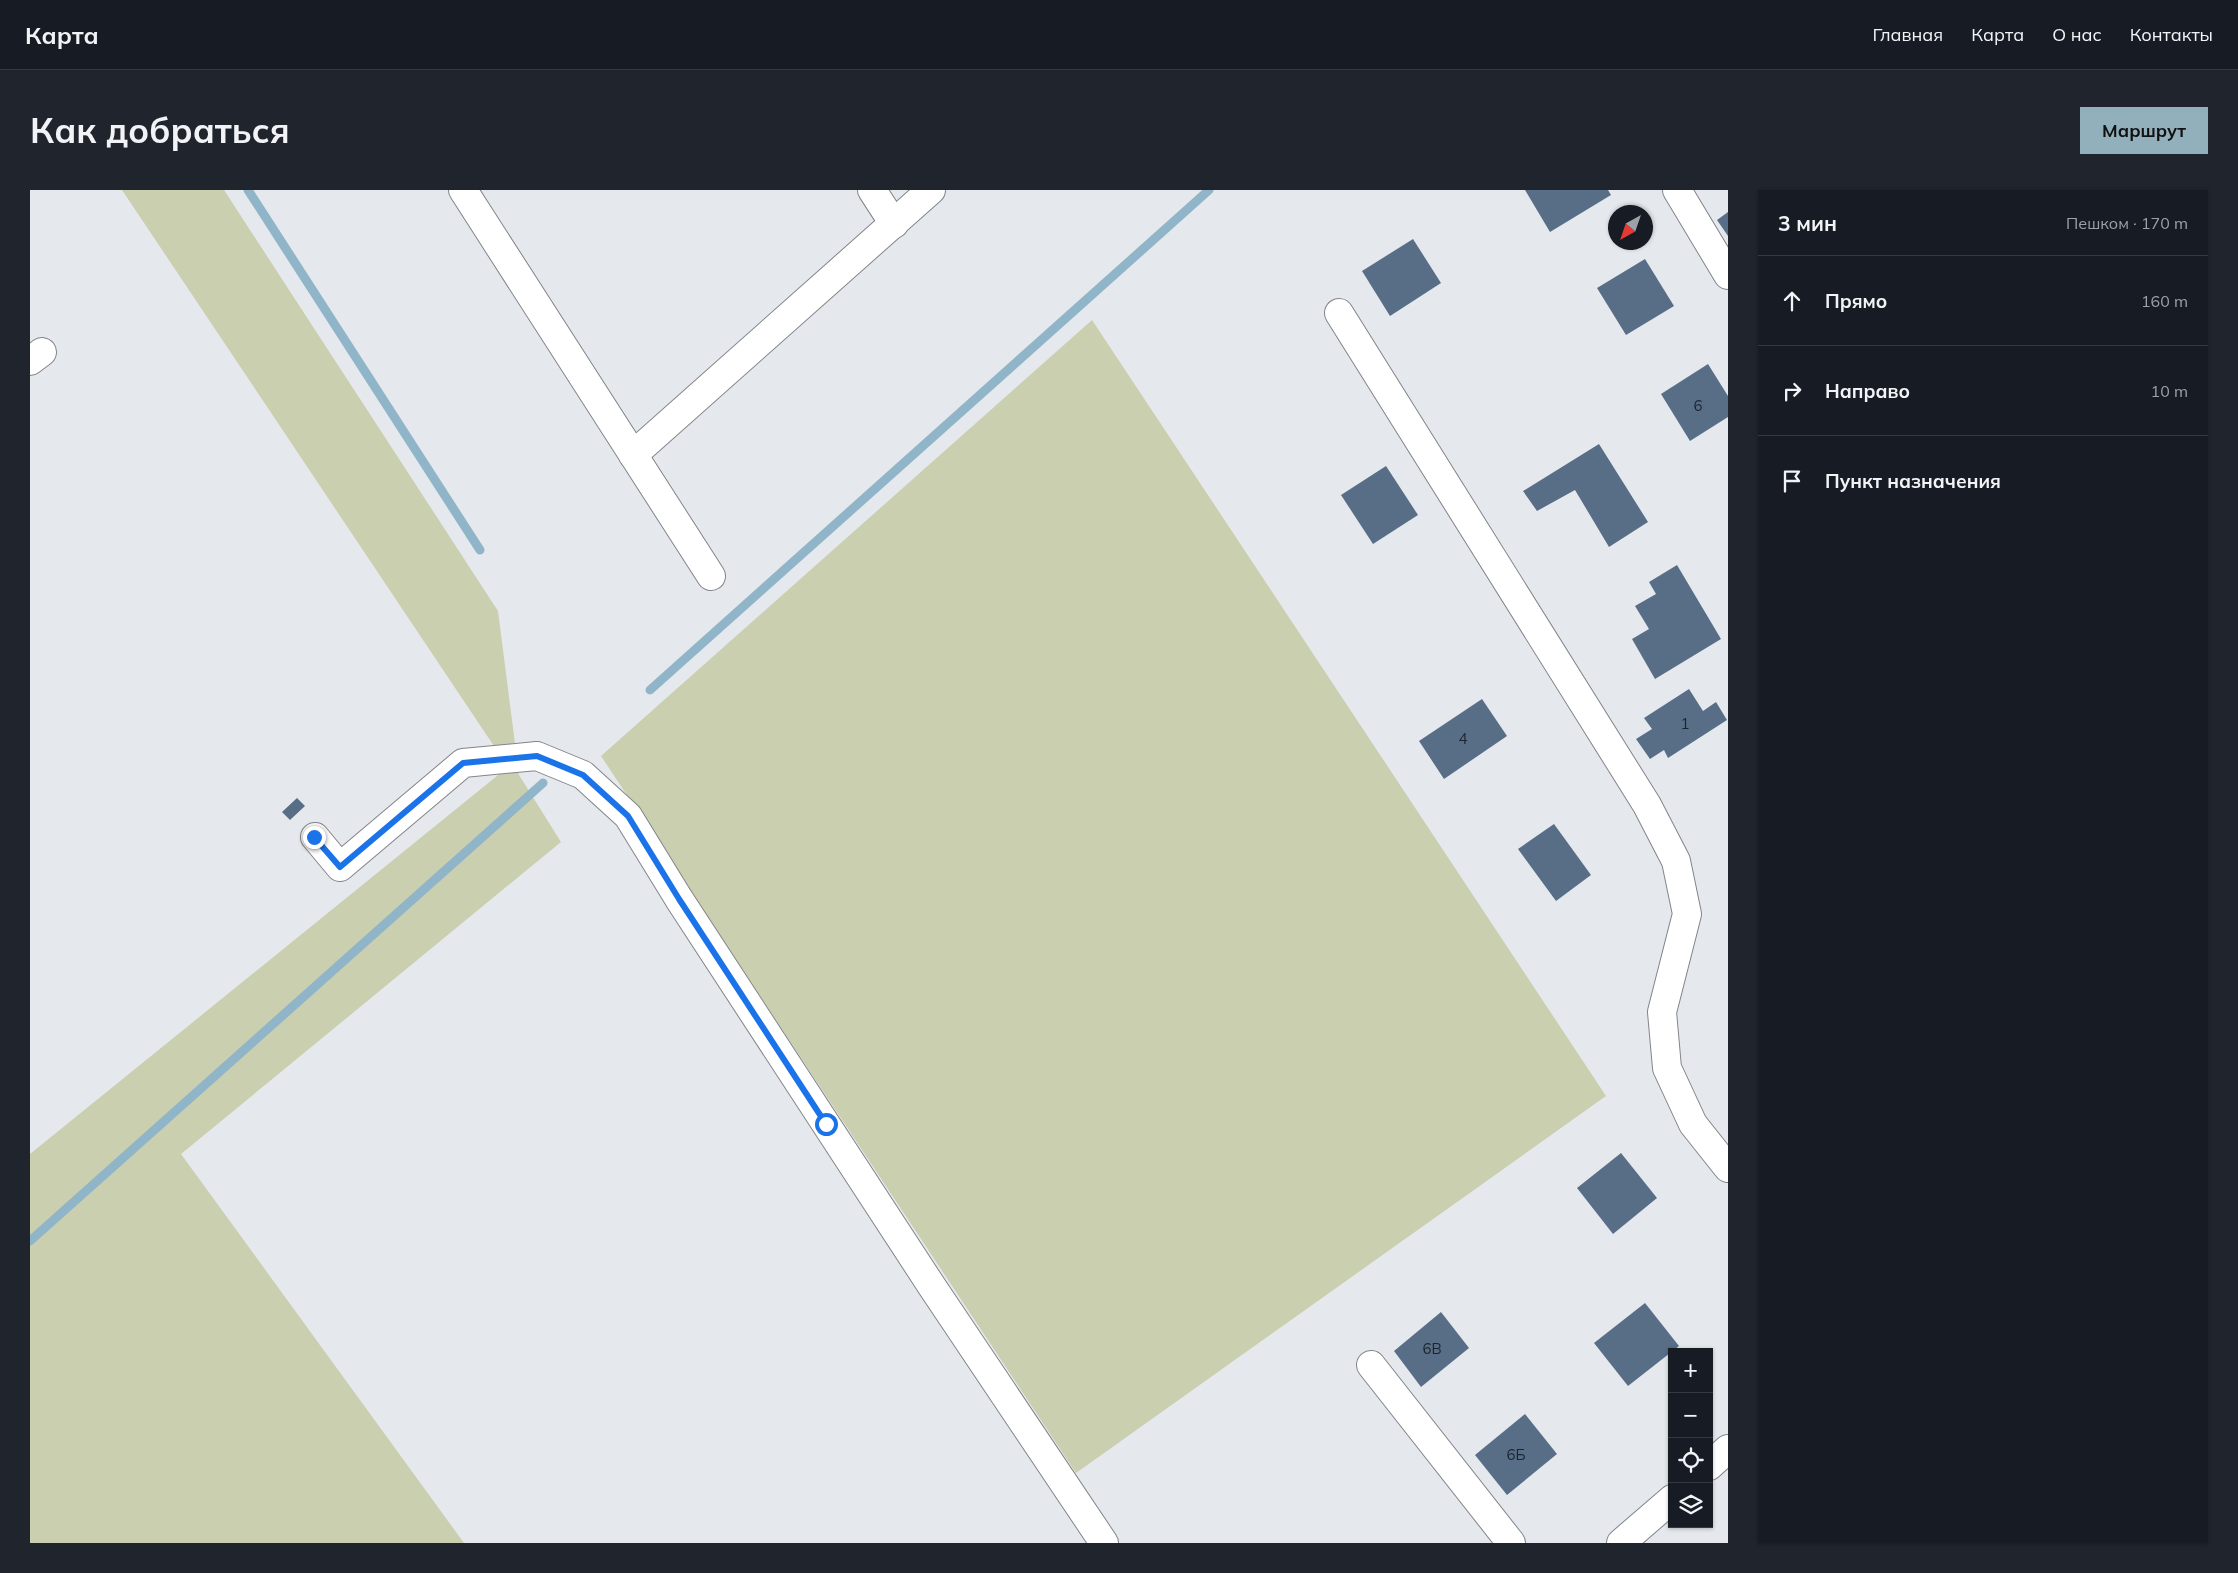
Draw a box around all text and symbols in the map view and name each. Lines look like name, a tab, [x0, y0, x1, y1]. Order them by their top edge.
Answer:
text: Карта	[25, 20, 99, 50]
text: Главная	[1873, 23, 1943, 46]
text: Карта	[1971, 23, 2024, 46]
text: О нас	[2052, 23, 2102, 46]
text: Контакты	[2130, 23, 2213, 46]
button: Маршрут	[2080, 107, 2208, 154]
text: Как добраться	[30, 108, 290, 152]
north arrow	[1608, 205, 1653, 250]
text: 3 мин	[1778, 210, 1837, 236]
text: Пешком · 170 m	[2066, 213, 2188, 233]
icon: ahead	[1778, 287, 1806, 315]
text: Прямо	[1825, 289, 1887, 313]
text: 160 m	[2141, 291, 2188, 311]
icon: right	[1778, 377, 1806, 405]
text: Направо	[1825, 379, 1910, 403]
text: 10 m	[2151, 381, 2188, 401]
house number: 6	[1693, 396, 1703, 415]
icon: arrive	[1778, 467, 1806, 495]
text: Пункт назначения	[1825, 469, 2001, 493]
house number: 1	[1680, 714, 1690, 733]
house number: 4	[1458, 729, 1468, 748]
route end	[303, 826, 326, 849]
route start	[815, 1113, 838, 1136]
house number: 6В	[1422, 1339, 1442, 1358]
map controls	[1668, 1348, 1713, 1528]
button: +	[1668, 1348, 1713, 1393]
button: −	[1668, 1393, 1713, 1438]
button: locate	[1668, 1438, 1713, 1483]
house number: 6Б	[1506, 1445, 1526, 1464]
button: layers	[1668, 1483, 1713, 1528]

